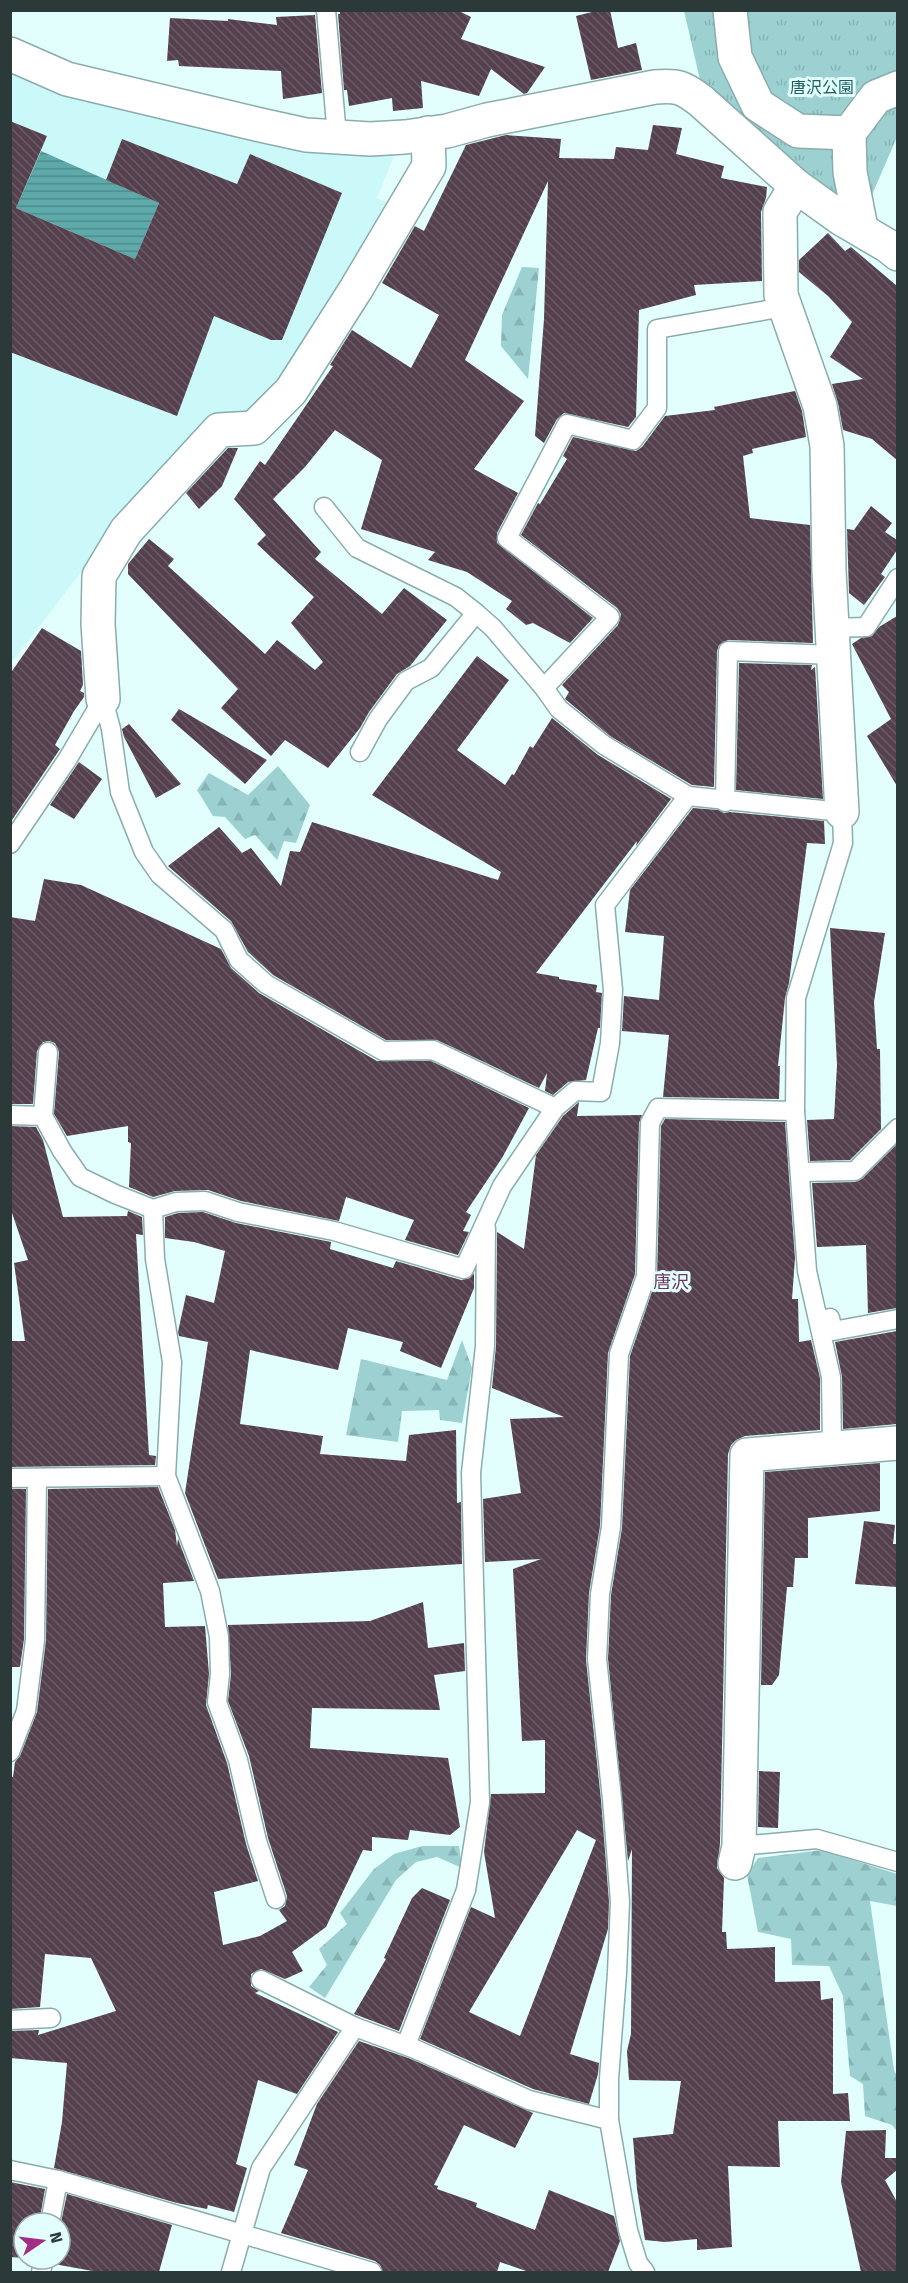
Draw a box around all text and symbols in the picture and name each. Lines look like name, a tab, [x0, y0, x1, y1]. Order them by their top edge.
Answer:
park label: 唐沢公園	[790, 78, 854, 97]
district label: 唐沢	[653, 1271, 689, 1293]
north arrow	[12, 2211, 72, 2271]
text: N	[46, 2230, 67, 2245]

